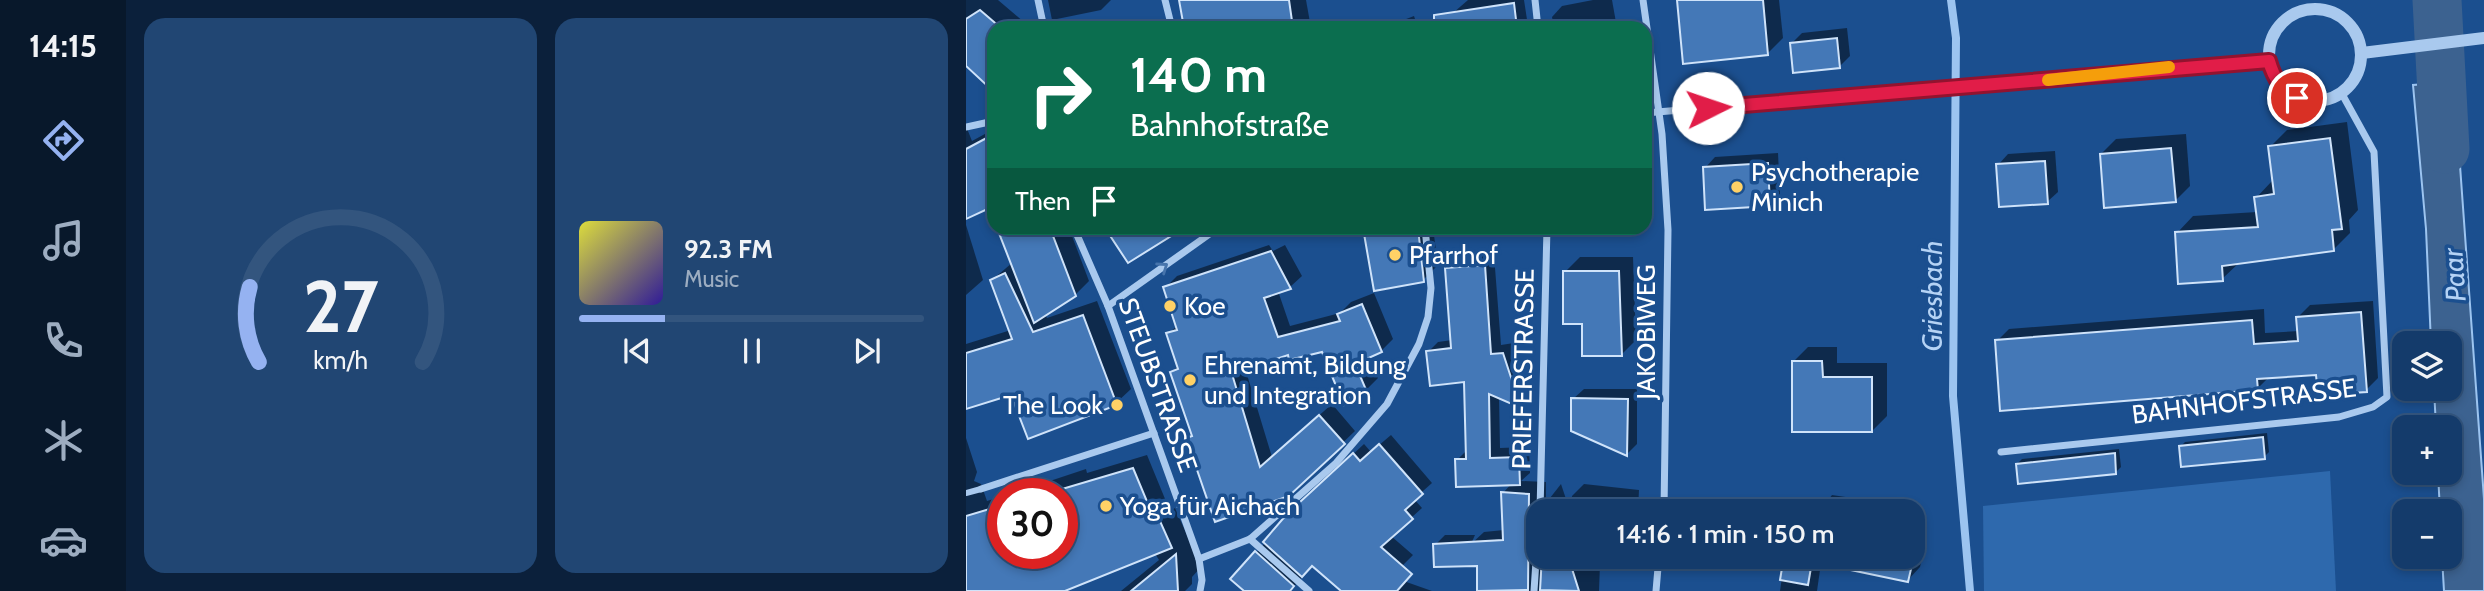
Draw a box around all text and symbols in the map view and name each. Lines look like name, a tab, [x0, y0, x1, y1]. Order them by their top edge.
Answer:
text: 14:15	[29, 26, 97, 65]
text: 140 m	[1130, 45, 1267, 104]
icon: right	[1015, 49, 1106, 140]
pin	[2267, 68, 2327, 128]
position arrow	[1671, 71, 1745, 145]
icon: arrive	[2278, 79, 2316, 117]
text: Bahnhofstraße	[1130, 105, 1329, 144]
icon: directions	[39, 116, 88, 165]
place label: Psychotherapie Minich	[1751, 156, 1919, 218]
marker: Psychotherapie Minich	[1729, 179, 1745, 195]
icon: arrive	[1085, 182, 1123, 220]
text: Then	[1015, 185, 1071, 217]
icon: music	[39, 216, 88, 265]
text: 92.3 FM	[684, 233, 773, 265]
place label: Pfarrhof	[1409, 239, 1499, 271]
water label: Griesbach	[1915, 241, 1949, 351]
water label: Paar	[2435, 246, 2473, 303]
marker: Pfarrhof	[1387, 247, 1403, 263]
text: 27	[303, 262, 378, 350]
one-way arrow	[1155, 263, 1168, 275]
text: Music	[684, 265, 739, 293]
street label: JAKOBIWEG	[1630, 265, 1662, 401]
street label: PRIEFERSTRASSE	[1505, 268, 1541, 470]
place label: Koe	[1184, 290, 1225, 322]
street label: STEUBSTRASSE	[1112, 293, 1204, 477]
marker: Koe	[1162, 298, 1178, 314]
icon: phone	[39, 316, 88, 365]
map controls	[2392, 331, 2462, 569]
button: layers	[2392, 331, 2462, 401]
icon: previous	[618, 332, 656, 370]
icon: pause	[733, 332, 771, 370]
icon: next	[848, 332, 886, 370]
text: km/h	[313, 344, 368, 374]
place label: Ehrenamt, Bildung und Integration	[1204, 349, 1407, 411]
street label: BAHNHOFSTRASSE	[2130, 371, 2358, 431]
marker: Ehrenamt, Bildung und Integration	[1182, 372, 1198, 388]
place label: The Look	[1003, 389, 1103, 421]
marker: The Look	[1109, 397, 1125, 413]
button: +	[2392, 415, 2462, 485]
icon: climate	[39, 416, 88, 465]
speed limit sign: 30	[987, 478, 1078, 569]
place label: Yoga für Aichach	[1119, 490, 1300, 522]
marker: Yoga für Aichach	[1098, 498, 1114, 514]
button: −	[2392, 499, 2462, 569]
icon: car	[39, 516, 88, 565]
text: 14:16 · 1 min · 150 m	[1616, 518, 1835, 550]

